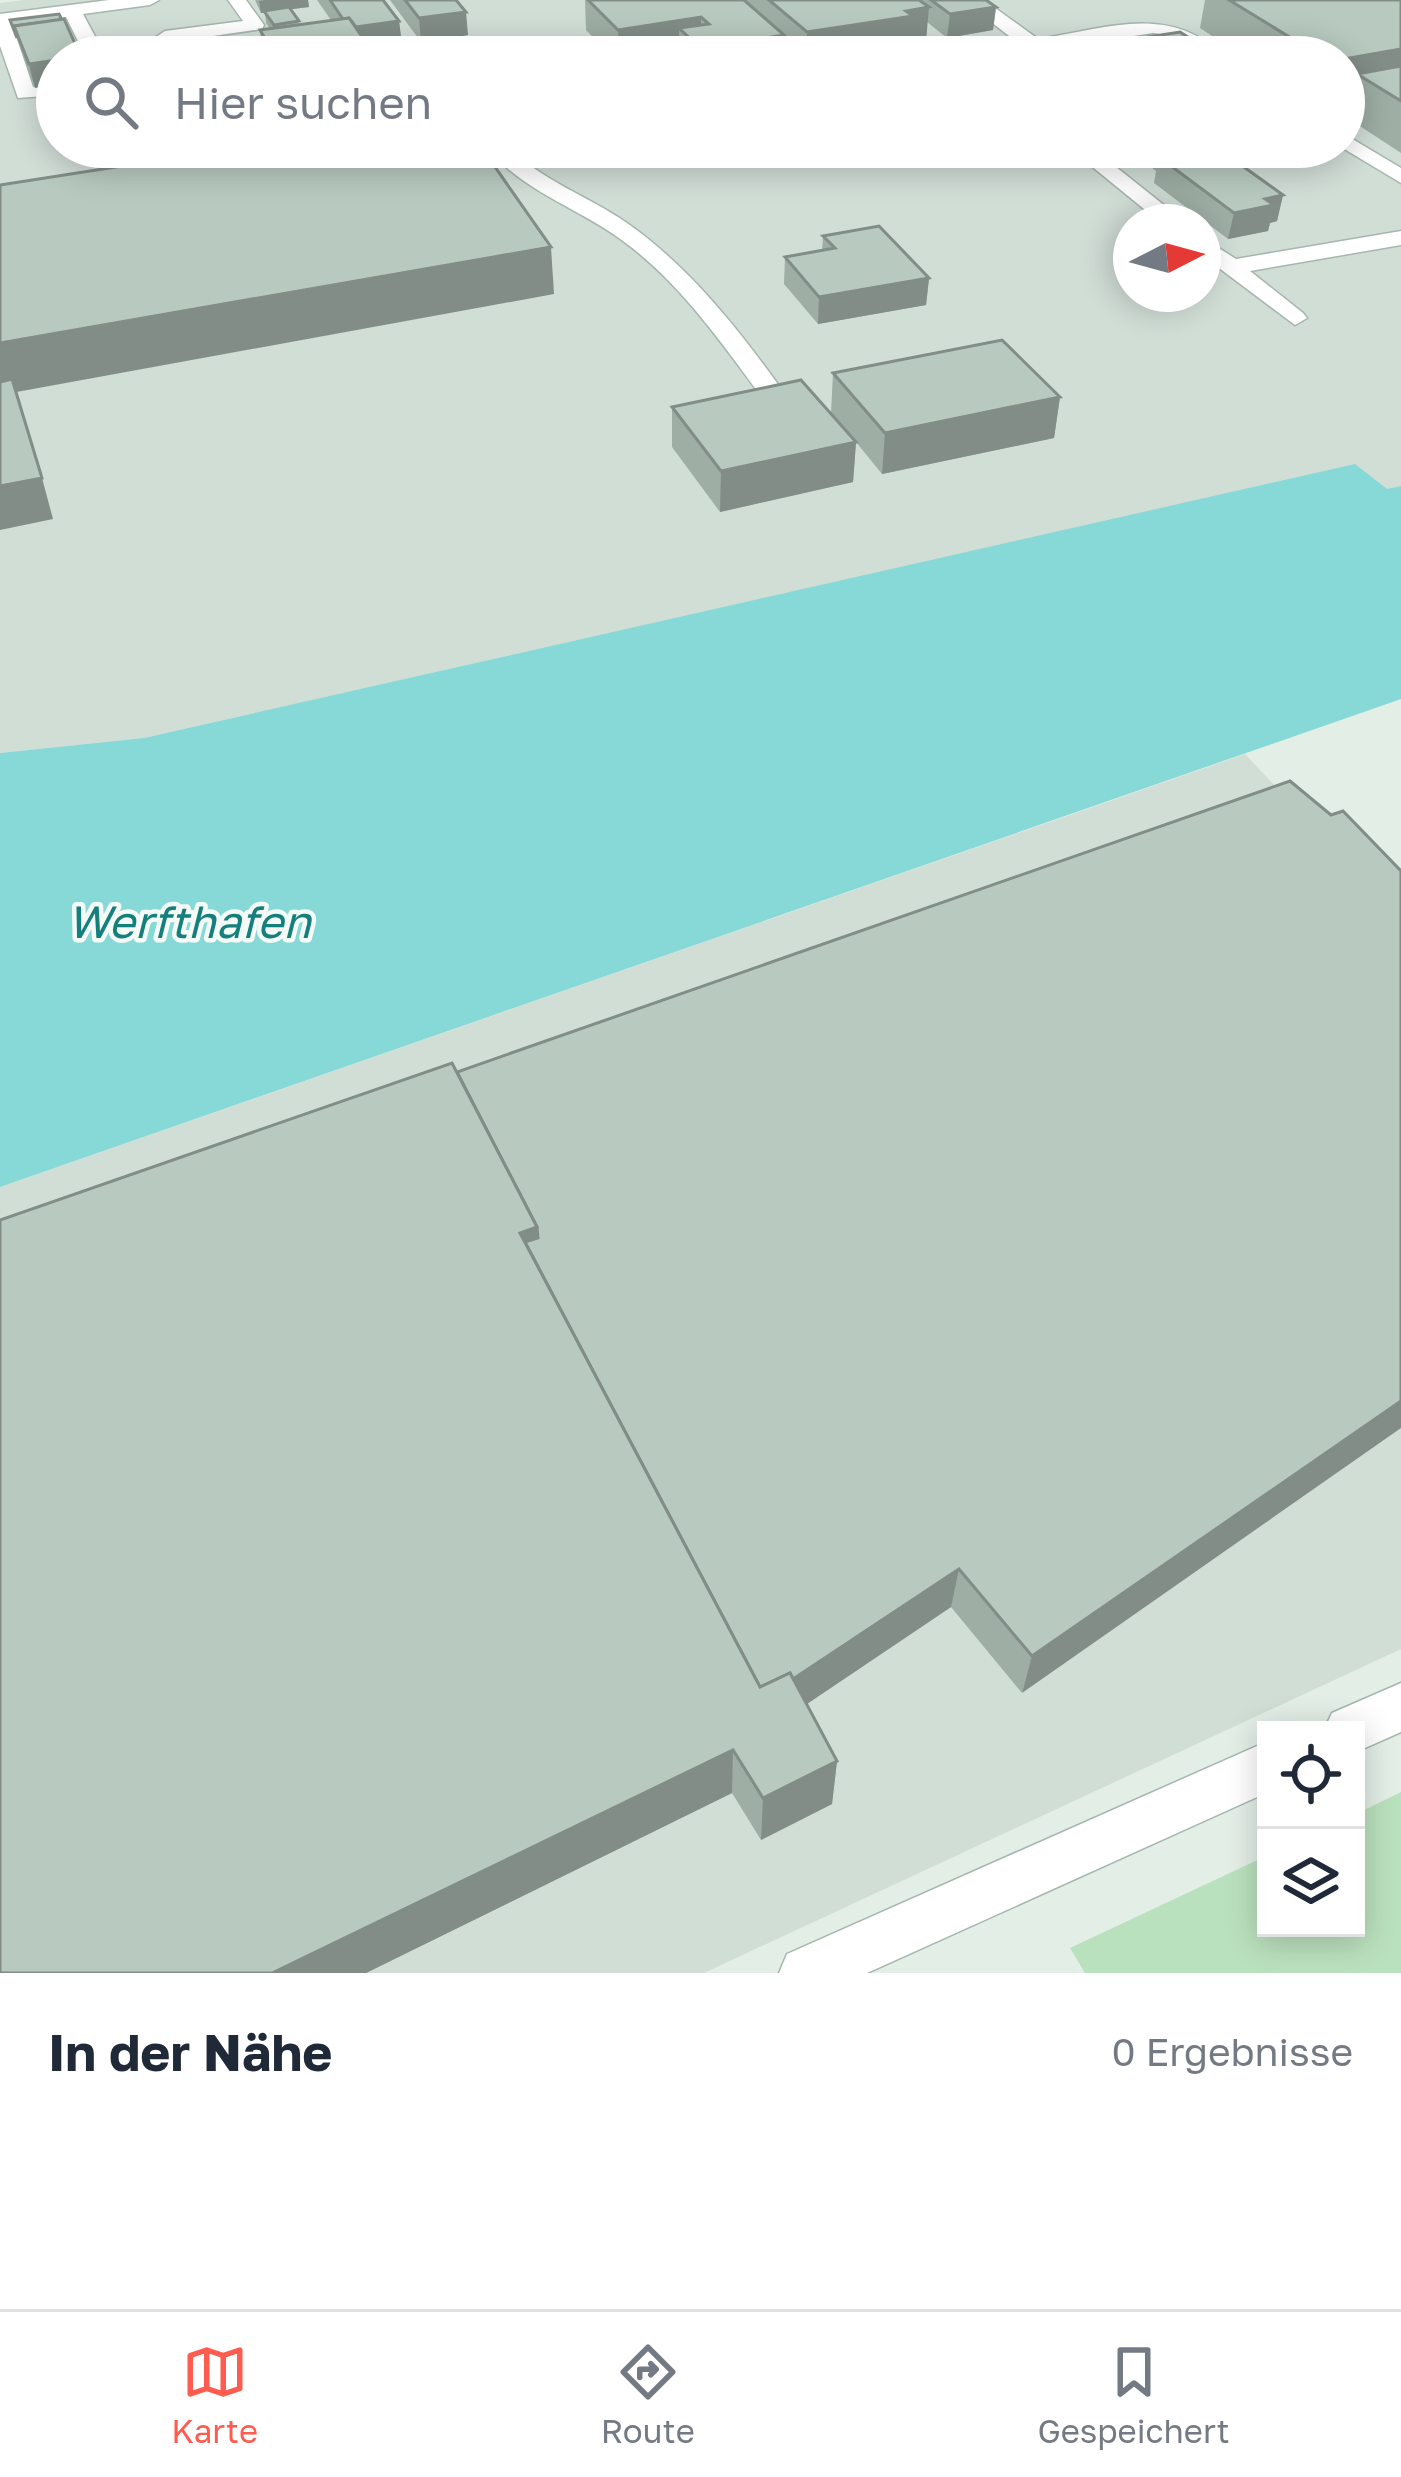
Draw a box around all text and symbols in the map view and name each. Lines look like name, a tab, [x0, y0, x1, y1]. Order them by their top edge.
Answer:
search box	[36, 36, 1365, 168]
icon: search	[78, 69, 144, 135]
text: Hier suchen	[174, 75, 432, 129]
north arrow	[1113, 204, 1221, 312]
water label: Werfthafen	[67, 894, 313, 948]
map controls	[1257, 1721, 1365, 1937]
button: locate	[1257, 1721, 1365, 1829]
button: layers	[1257, 1829, 1365, 1937]
text: In der Nähe	[48, 2021, 332, 2082]
text: 0 Ergebnisse	[1111, 2028, 1353, 2075]
tab: Karte	[171, 2339, 258, 2450]
tab: Route	[601, 2339, 695, 2450]
tab: Gespeichert	[1037, 2339, 1230, 2450]

